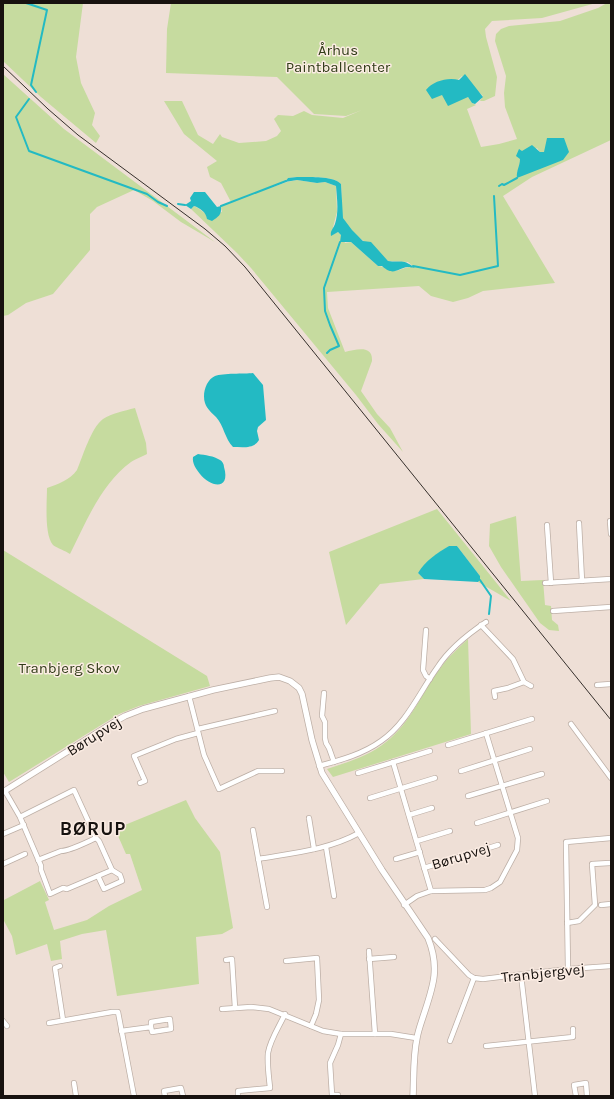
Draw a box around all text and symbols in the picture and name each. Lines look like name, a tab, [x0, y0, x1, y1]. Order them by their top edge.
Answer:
park label: Århus Paintballcenter	[286, 41, 391, 76]
park label: Tranbjerg Skov	[19, 659, 120, 677]
street label: Børupvej	[63, 712, 125, 760]
district label: BØRUP	[60, 818, 126, 840]
street label: Børupvej	[429, 839, 493, 873]
street label: Tranbjergvej	[500, 960, 586, 986]

